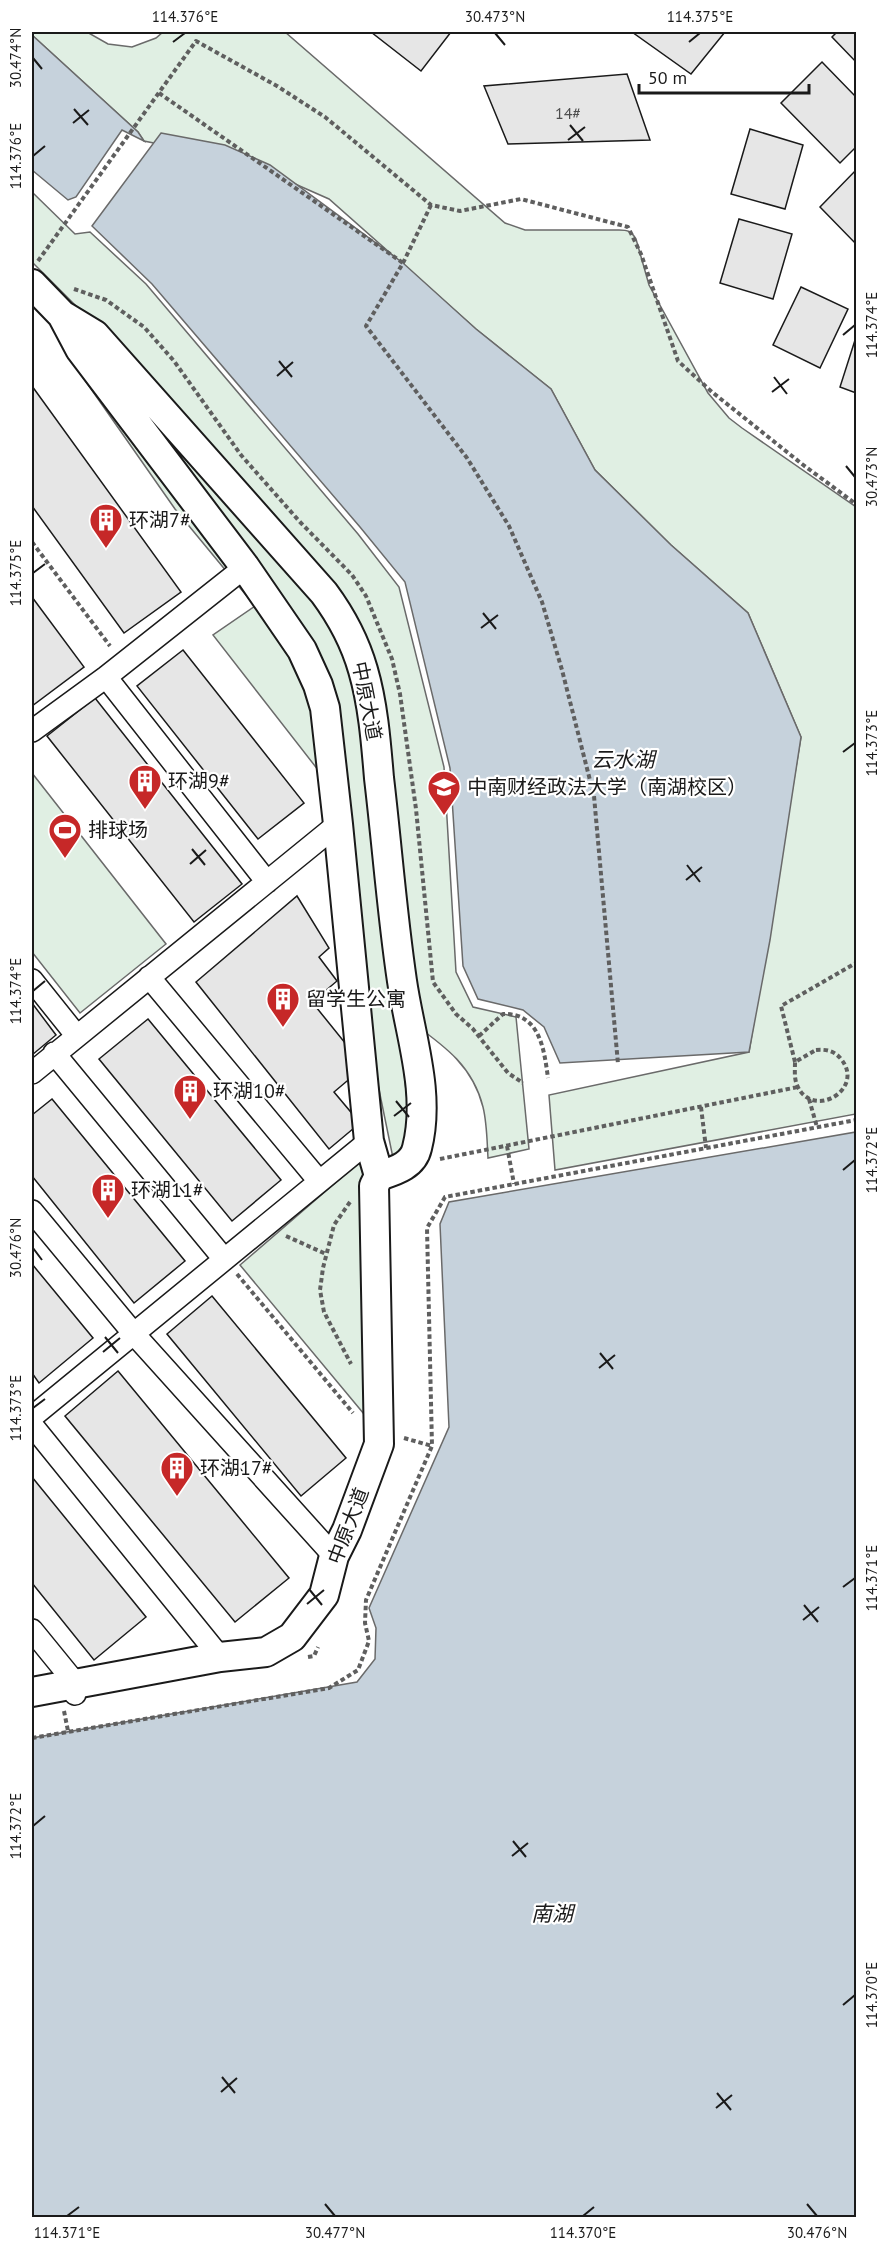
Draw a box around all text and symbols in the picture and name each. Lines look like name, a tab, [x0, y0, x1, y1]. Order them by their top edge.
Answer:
text: 114.376°E	[152, 7, 218, 26]
text: 30.473°N	[465, 7, 525, 26]
text: 114.375°E	[667, 7, 733, 26]
text: 30.474°N	[6, 28, 25, 88]
scale bar	[639, 57, 808, 95]
text: 50 m	[648, 66, 687, 89]
house number: 14#	[555, 103, 581, 123]
text: 114.376°E	[6, 123, 25, 189]
text: 114.374°E	[862, 292, 881, 358]
text: 30.473°N	[862, 447, 881, 507]
building icon: 环湖7#	[88, 502, 124, 549]
place label: 环湖7#	[129, 507, 191, 533]
text: 114.375°E	[6, 540, 25, 606]
street label: 中原大道	[347, 659, 387, 743]
text: 114.373°E	[862, 710, 881, 776]
water label: 云水湖	[592, 746, 657, 773]
building icon: 环湖9#	[127, 763, 163, 810]
place label: 环湖9#	[168, 768, 230, 794]
school or university icon: 中南财经政法大学（南湖校区）	[426, 769, 462, 816]
place label: 中南财经政法大学（南湖校区）	[467, 774, 747, 800]
sports icon: 排球场	[47, 812, 83, 859]
place label: 排球场	[88, 817, 148, 843]
text: 114.374°E	[6, 958, 25, 1024]
building icon: 留学生公寓	[265, 981, 301, 1028]
place label: 留学生公寓	[306, 986, 406, 1012]
building icon: 环湖10#	[172, 1073, 208, 1120]
place label: 环湖10#	[213, 1078, 286, 1104]
text: 114.372°E	[862, 1127, 881, 1193]
building icon: 环湖11#	[90, 1172, 126, 1219]
place label: 环湖11#	[131, 1177, 204, 1203]
text: 30.476°N	[6, 1218, 25, 1278]
text: 114.373°E	[6, 1375, 25, 1441]
building icon: 环湖17#	[159, 1450, 195, 1497]
place label: 环湖17#	[200, 1455, 273, 1481]
street label: 中原大道	[322, 1484, 374, 1568]
text: 114.371°E	[862, 1545, 881, 1611]
text: 114.372°E	[6, 1793, 25, 1859]
water label: 南湖	[531, 1900, 576, 1927]
text: 114.370°E	[862, 1962, 881, 2028]
text: 114.371°E	[34, 2223, 100, 2242]
text: 30.477°N	[305, 2223, 365, 2242]
text: 114.370°E	[550, 2223, 616, 2242]
text: 30.476°N	[787, 2223, 847, 2242]

